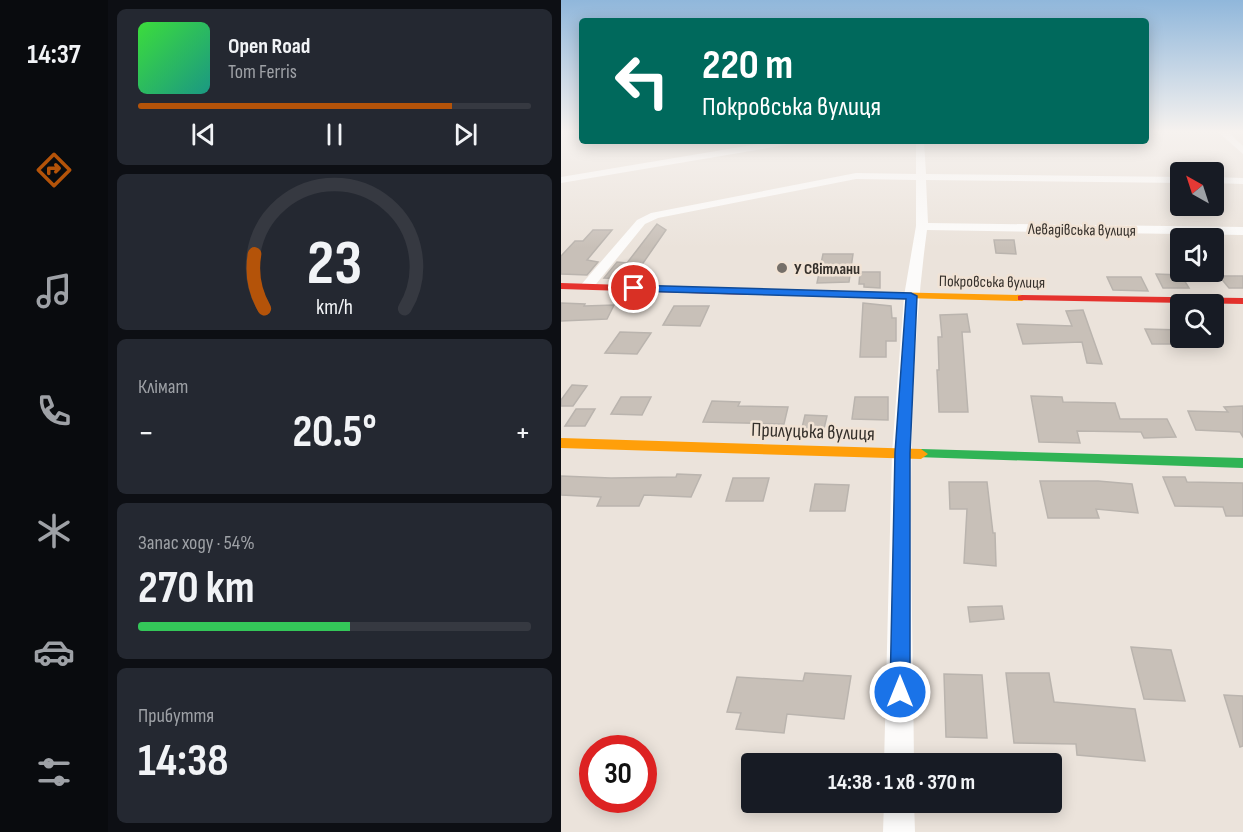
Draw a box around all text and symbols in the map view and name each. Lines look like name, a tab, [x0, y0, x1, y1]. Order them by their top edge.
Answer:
text: Open Road	[228, 33, 310, 60]
text: 14:37	[27, 39, 81, 71]
text: 220 m	[702, 40, 793, 91]
icon: left	[603, 42, 681, 120]
text: Tom Ferris	[228, 60, 297, 84]
text: Покровська вулиця	[702, 91, 881, 123]
icon: previous	[187, 118, 220, 151]
icon: pause	[318, 118, 351, 151]
icon: next	[449, 118, 482, 151]
icon: directions	[33, 149, 75, 191]
north arrow	[1170, 162, 1224, 216]
map controls	[1170, 162, 1224, 348]
street label: Левадівська вулиця	[1027, 220, 1136, 241]
text: 23	[307, 227, 362, 302]
button: sound	[1170, 228, 1224, 282]
place label: У Світлани	[794, 260, 860, 279]
marker: У Світлани	[775, 261, 789, 275]
pin	[608, 262, 659, 313]
icon: music	[33, 270, 75, 312]
icon: arrive	[617, 271, 650, 304]
street label: Покровська вулиця	[939, 272, 1045, 293]
button: search	[1170, 294, 1224, 348]
text: km/h	[316, 295, 353, 320]
text: Клімат	[138, 375, 188, 399]
icon: phone	[33, 390, 75, 432]
text: 20.5°	[292, 405, 377, 460]
text: −	[138, 413, 154, 453]
text: +	[515, 413, 531, 453]
street label: Прилуцька вулиця	[751, 418, 875, 446]
icon: climate	[33, 510, 75, 552]
text: Запас ходу · 54%	[138, 531, 255, 555]
text: 270 km	[138, 561, 254, 616]
icon: car	[33, 631, 75, 673]
position arrow	[868, 660, 932, 724]
text: Прибуття	[138, 704, 214, 728]
text: 14:38	[138, 734, 228, 789]
speed limit sign: 30	[579, 735, 657, 813]
icon: filters	[33, 751, 75, 793]
text: 14:38 · 1 хв · 370 m	[828, 769, 975, 796]

